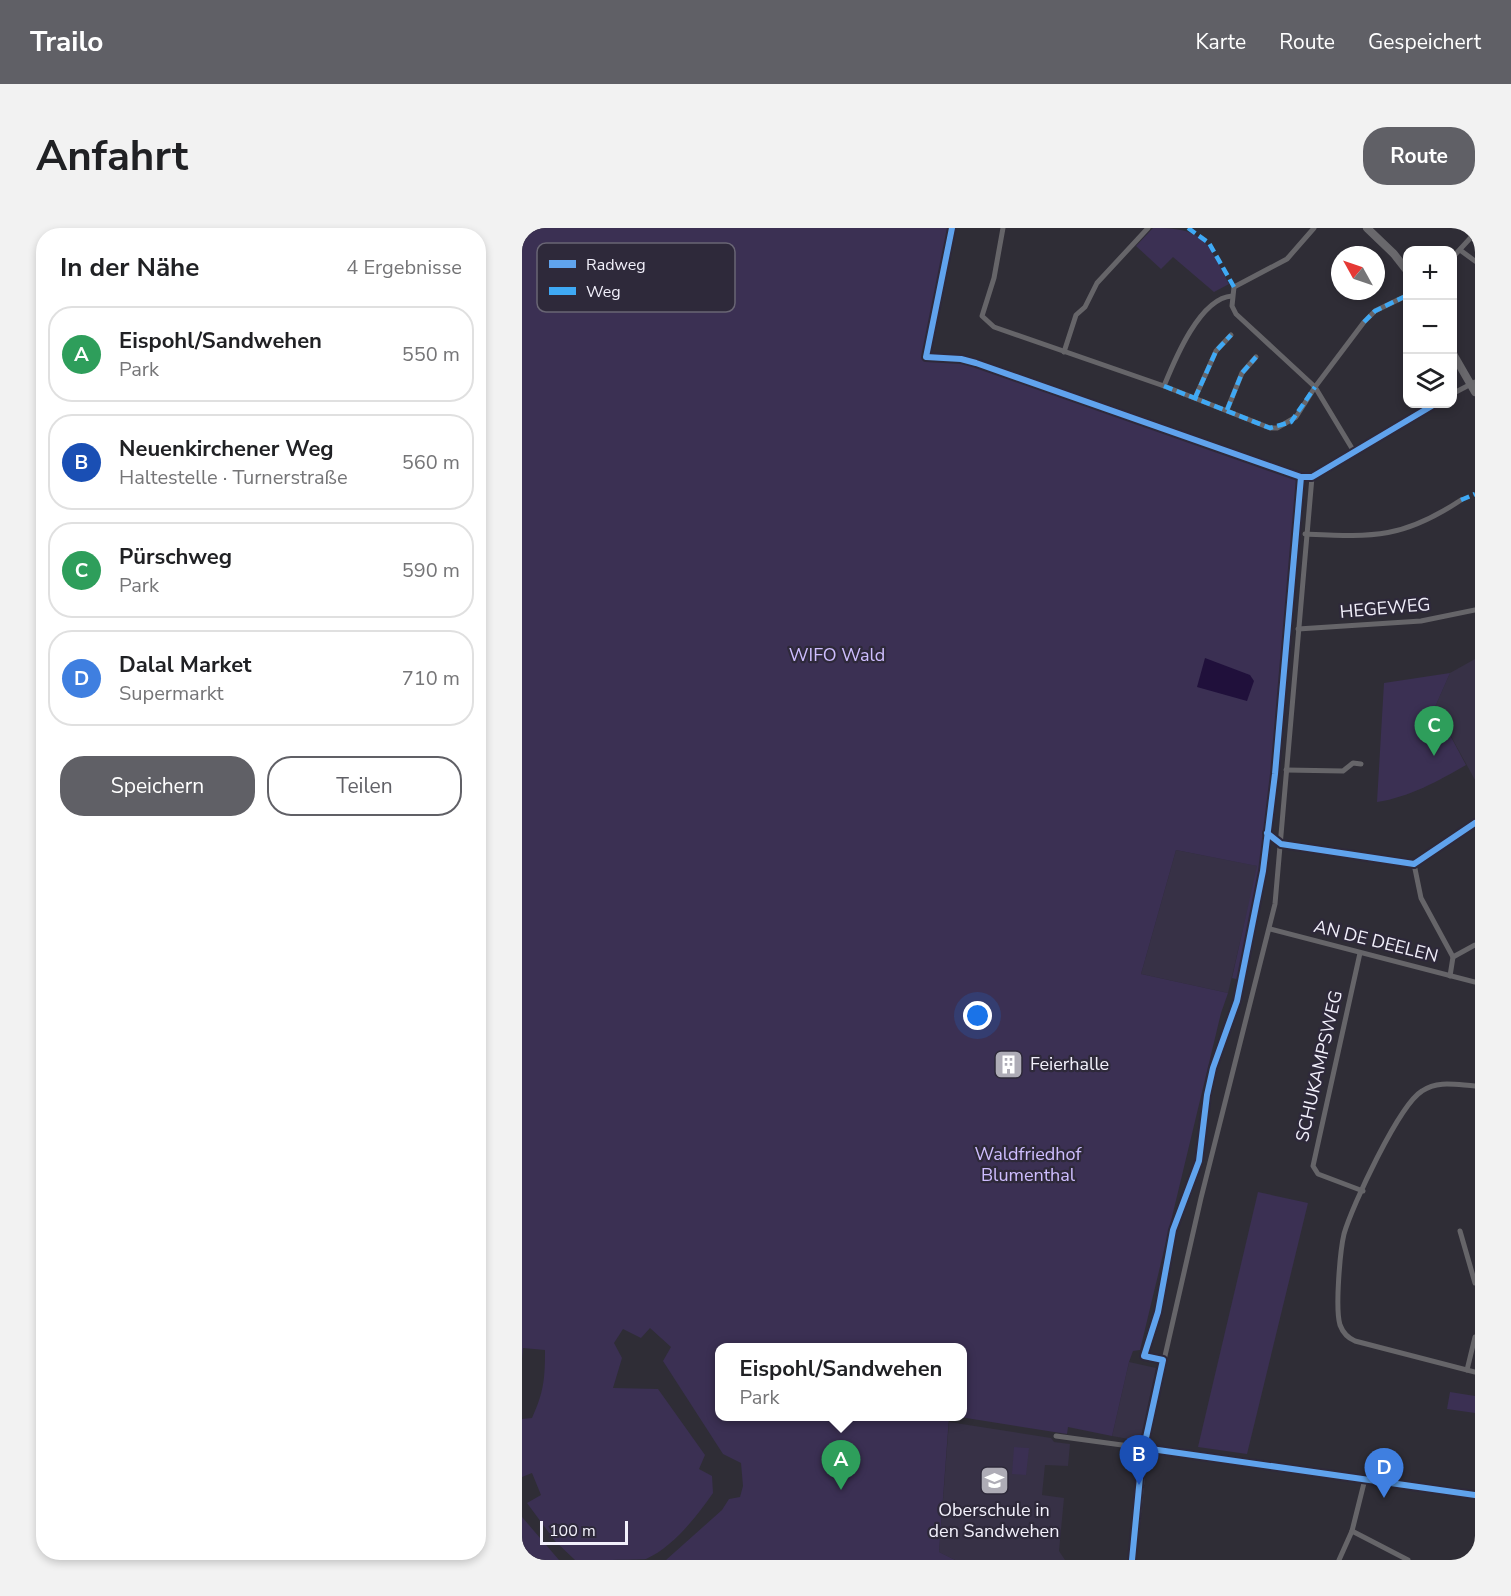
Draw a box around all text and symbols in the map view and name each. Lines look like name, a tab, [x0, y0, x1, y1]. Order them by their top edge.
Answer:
text: Trailo	[30, 23, 103, 61]
text: Karte	[1196, 28, 1246, 56]
text: Route	[1279, 28, 1335, 56]
text: Gespeichert	[1368, 28, 1481, 56]
button: Route	[1363, 127, 1475, 185]
text: Anfahrt	[36, 128, 188, 185]
legend	[537, 243, 735, 312]
north arrow	[1331, 246, 1385, 300]
map controls	[1403, 246, 1457, 408]
button: +	[1403, 246, 1457, 300]
text: In der Nähe	[60, 250, 199, 285]
text: 4 Ergebnisse	[346, 254, 462, 281]
text: Radweg	[586, 254, 646, 276]
text: Weg	[586, 281, 621, 303]
button: −	[1403, 300, 1457, 354]
text: Eispohl/Sandwehen	[119, 326, 322, 356]
text: A	[74, 341, 89, 368]
text: 550 m	[402, 341, 460, 368]
button: layers	[1403, 354, 1457, 408]
text: Park	[119, 356, 159, 383]
text: Neuenkirchener Weg	[119, 434, 334, 464]
text: B	[75, 449, 88, 476]
text: 560 m	[402, 449, 460, 476]
text: Haltestelle · Turnerstraße	[119, 464, 348, 491]
text: Pürschweg	[119, 542, 232, 572]
text: C	[75, 557, 88, 584]
text: 590 m	[402, 557, 460, 584]
text: Park	[119, 572, 159, 599]
street label: HEGEWEG	[1339, 592, 1431, 624]
park label: WIFO Wald	[789, 643, 885, 667]
text: Dalal Market	[119, 650, 251, 680]
text: D	[74, 665, 89, 692]
text: 710 m	[402, 665, 460, 692]
text: Supermarkt	[119, 680, 224, 707]
pin: C	[1414, 706, 1454, 756]
button: Speichern	[60, 756, 255, 816]
button: Teilen	[267, 756, 462, 816]
street label: AN DE DEELEN	[1311, 914, 1441, 968]
street label: SCHUKAMPSWEG	[1290, 988, 1348, 1144]
your location	[963, 1001, 992, 1030]
building icon: Feierhalle	[993, 1048, 1025, 1080]
place label: Feierhalle	[1030, 1052, 1109, 1076]
park label: Waldfriedhof Blumenthal	[975, 1142, 1082, 1187]
popup	[715, 1343, 967, 1421]
text: Eispohl/Sandwehen	[740, 1354, 942, 1384]
text: Park	[740, 1384, 779, 1411]
pin: B	[1120, 1436, 1158, 1485]
pin: A	[822, 1440, 860, 1490]
pin: D	[1364, 1448, 1404, 1498]
school or university icon: Oberschule in den Sandwehen	[978, 1465, 1010, 1497]
place label: Oberschule in den Sandwehen	[929, 1498, 1059, 1543]
scale bar	[540, 1518, 628, 1546]
text: 100 m	[549, 1520, 596, 1542]

